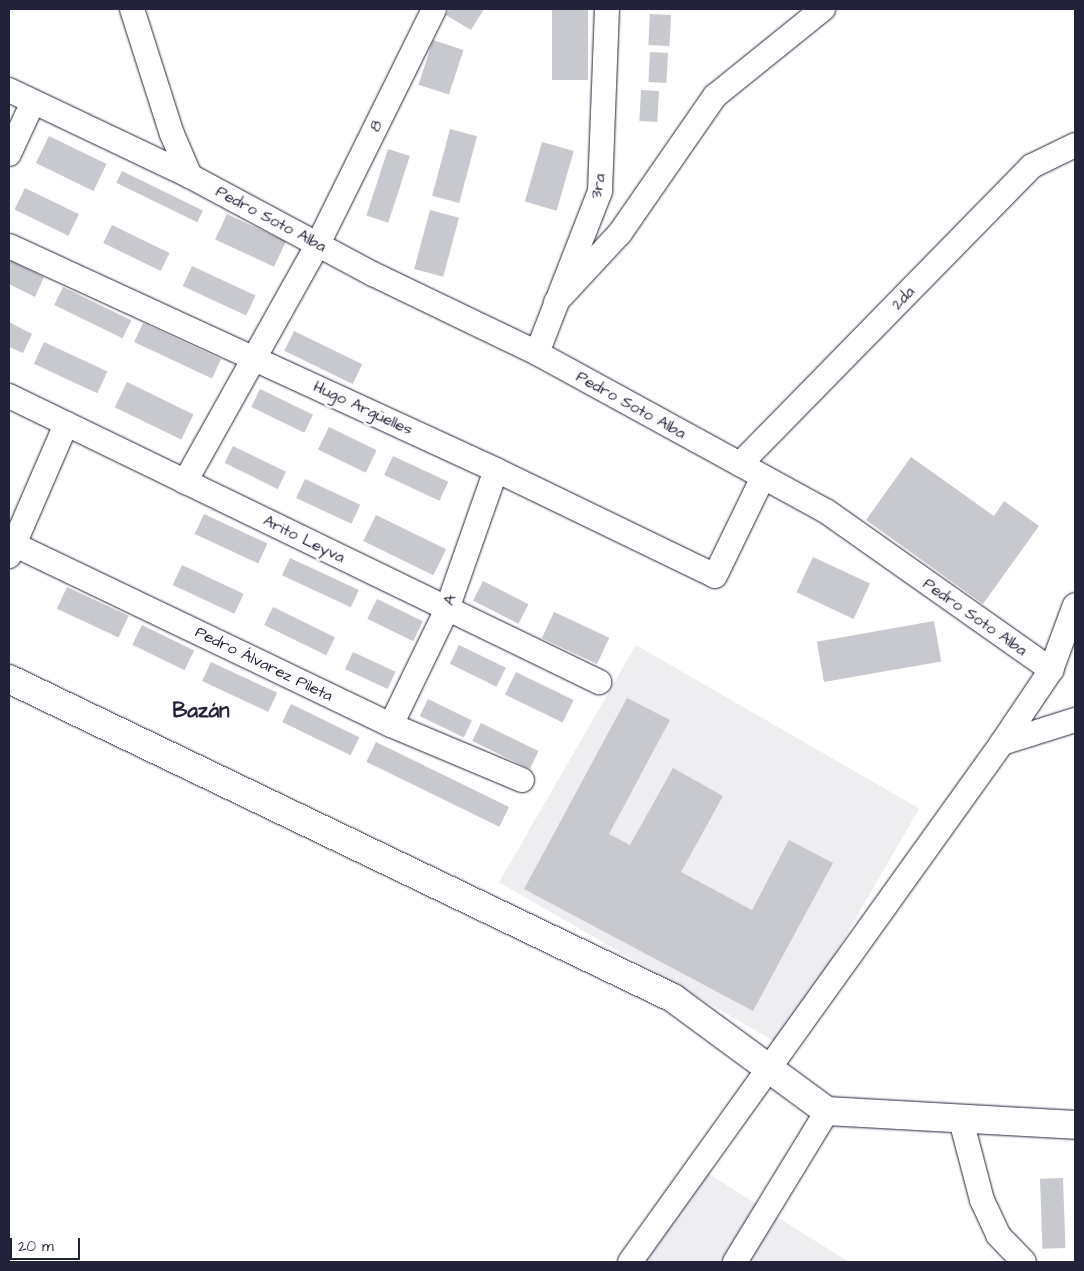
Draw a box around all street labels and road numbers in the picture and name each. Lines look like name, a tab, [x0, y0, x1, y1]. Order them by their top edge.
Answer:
street label: 8	[365, 117, 387, 135]
street label: 3ra	[586, 172, 610, 200]
street label: Pedro Soto Alba	[212, 182, 330, 256]
street label: 2da	[887, 282, 919, 314]
street label: Pedro Soto Alba	[573, 367, 689, 443]
street label: Hugo Argüelles	[310, 377, 416, 439]
street label: Arito Leyva	[260, 511, 348, 567]
street label: Pedro Soto Alba	[919, 574, 1031, 660]
street label: A	[439, 592, 461, 608]
street label: Pedro Álvarez Pileta	[192, 622, 336, 706]

